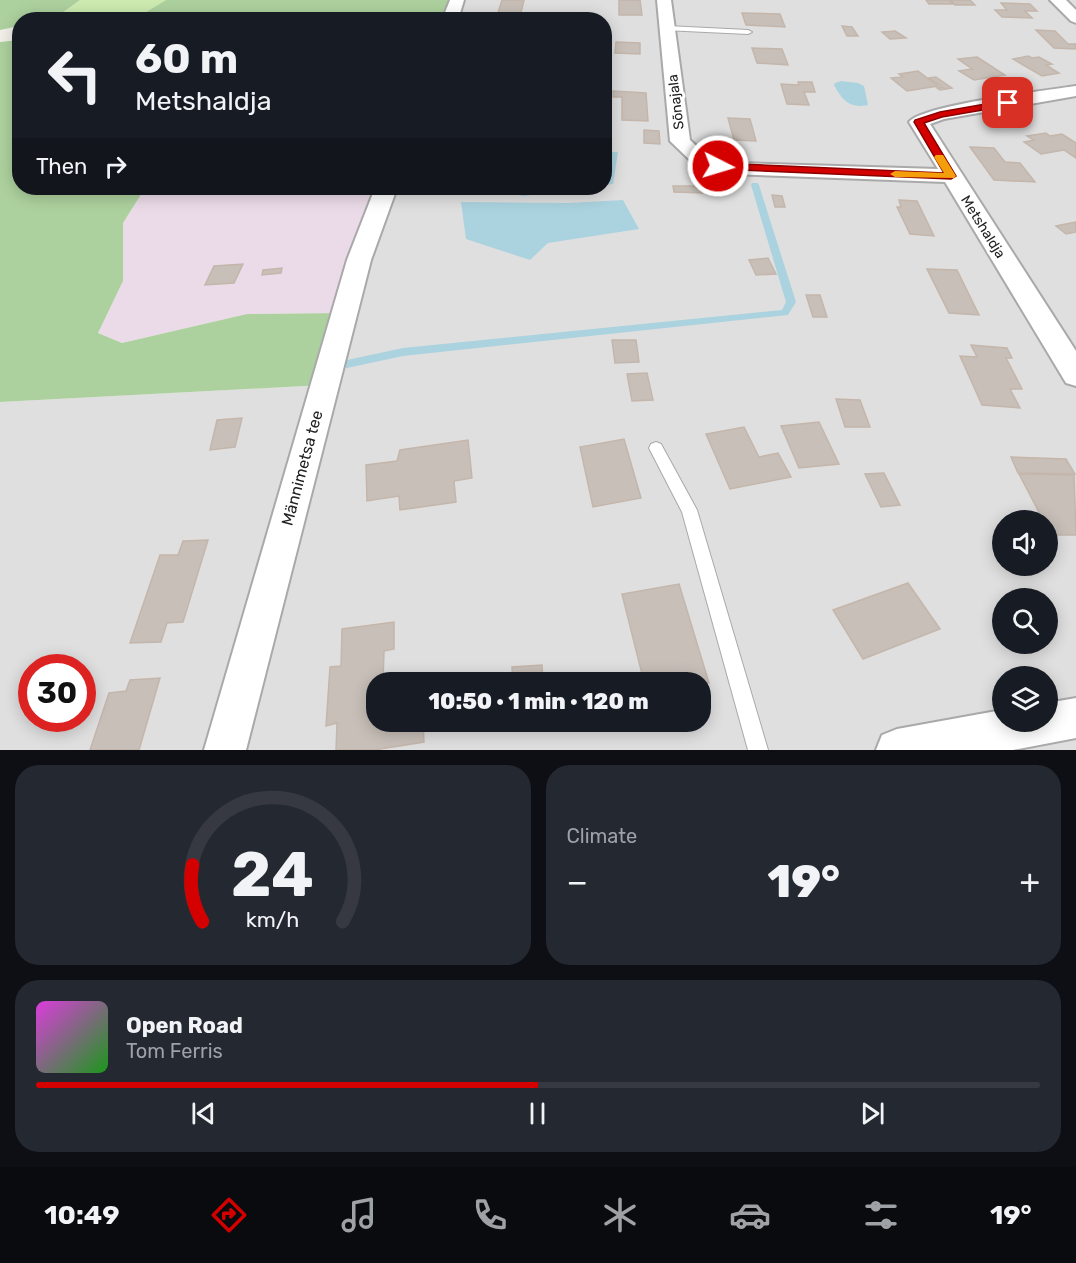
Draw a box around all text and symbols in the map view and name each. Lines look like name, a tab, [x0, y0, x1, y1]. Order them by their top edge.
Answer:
text: 60 m	[135, 34, 238, 84]
icon: left	[36, 36, 114, 114]
street label: Sõnajala	[664, 73, 688, 131]
pin	[982, 77, 1033, 128]
text: Metshaldja	[135, 85, 272, 117]
icon: arrive	[991, 86, 1024, 119]
position arrow	[686, 134, 750, 198]
icon: right	[99, 150, 132, 183]
text: Then	[36, 153, 87, 180]
street label: Metshaldja	[957, 192, 1009, 262]
street label: Männimetsa tee	[277, 408, 327, 528]
map controls	[992, 510, 1058, 732]
button: sound	[992, 510, 1058, 576]
button: search	[992, 588, 1058, 654]
speed limit sign: 30	[18, 654, 96, 732]
button: layers	[992, 666, 1058, 732]
text: 10:50 · 1 min · 120 m	[428, 688, 649, 715]
text: Climate	[567, 824, 637, 848]
text: 24	[231, 838, 314, 912]
text: 19°	[767, 855, 840, 908]
text: −	[567, 862, 588, 901]
text: +	[1019, 862, 1040, 901]
text: km/h	[246, 907, 300, 932]
text: Open Road	[126, 1012, 243, 1039]
text: Tom Ferris	[126, 1039, 223, 1063]
icon: previous	[187, 1097, 220, 1130]
icon: pause	[521, 1097, 554, 1130]
icon: next	[856, 1097, 889, 1130]
icon: directions	[208, 1194, 250, 1236]
icon: music	[338, 1194, 380, 1236]
icon: phone	[469, 1194, 511, 1236]
icon: climate	[599, 1194, 641, 1236]
icon: car	[729, 1194, 771, 1236]
icon: filters	[860, 1194, 902, 1236]
text: 10:49	[44, 1199, 119, 1231]
text: 19°	[990, 1199, 1032, 1231]

